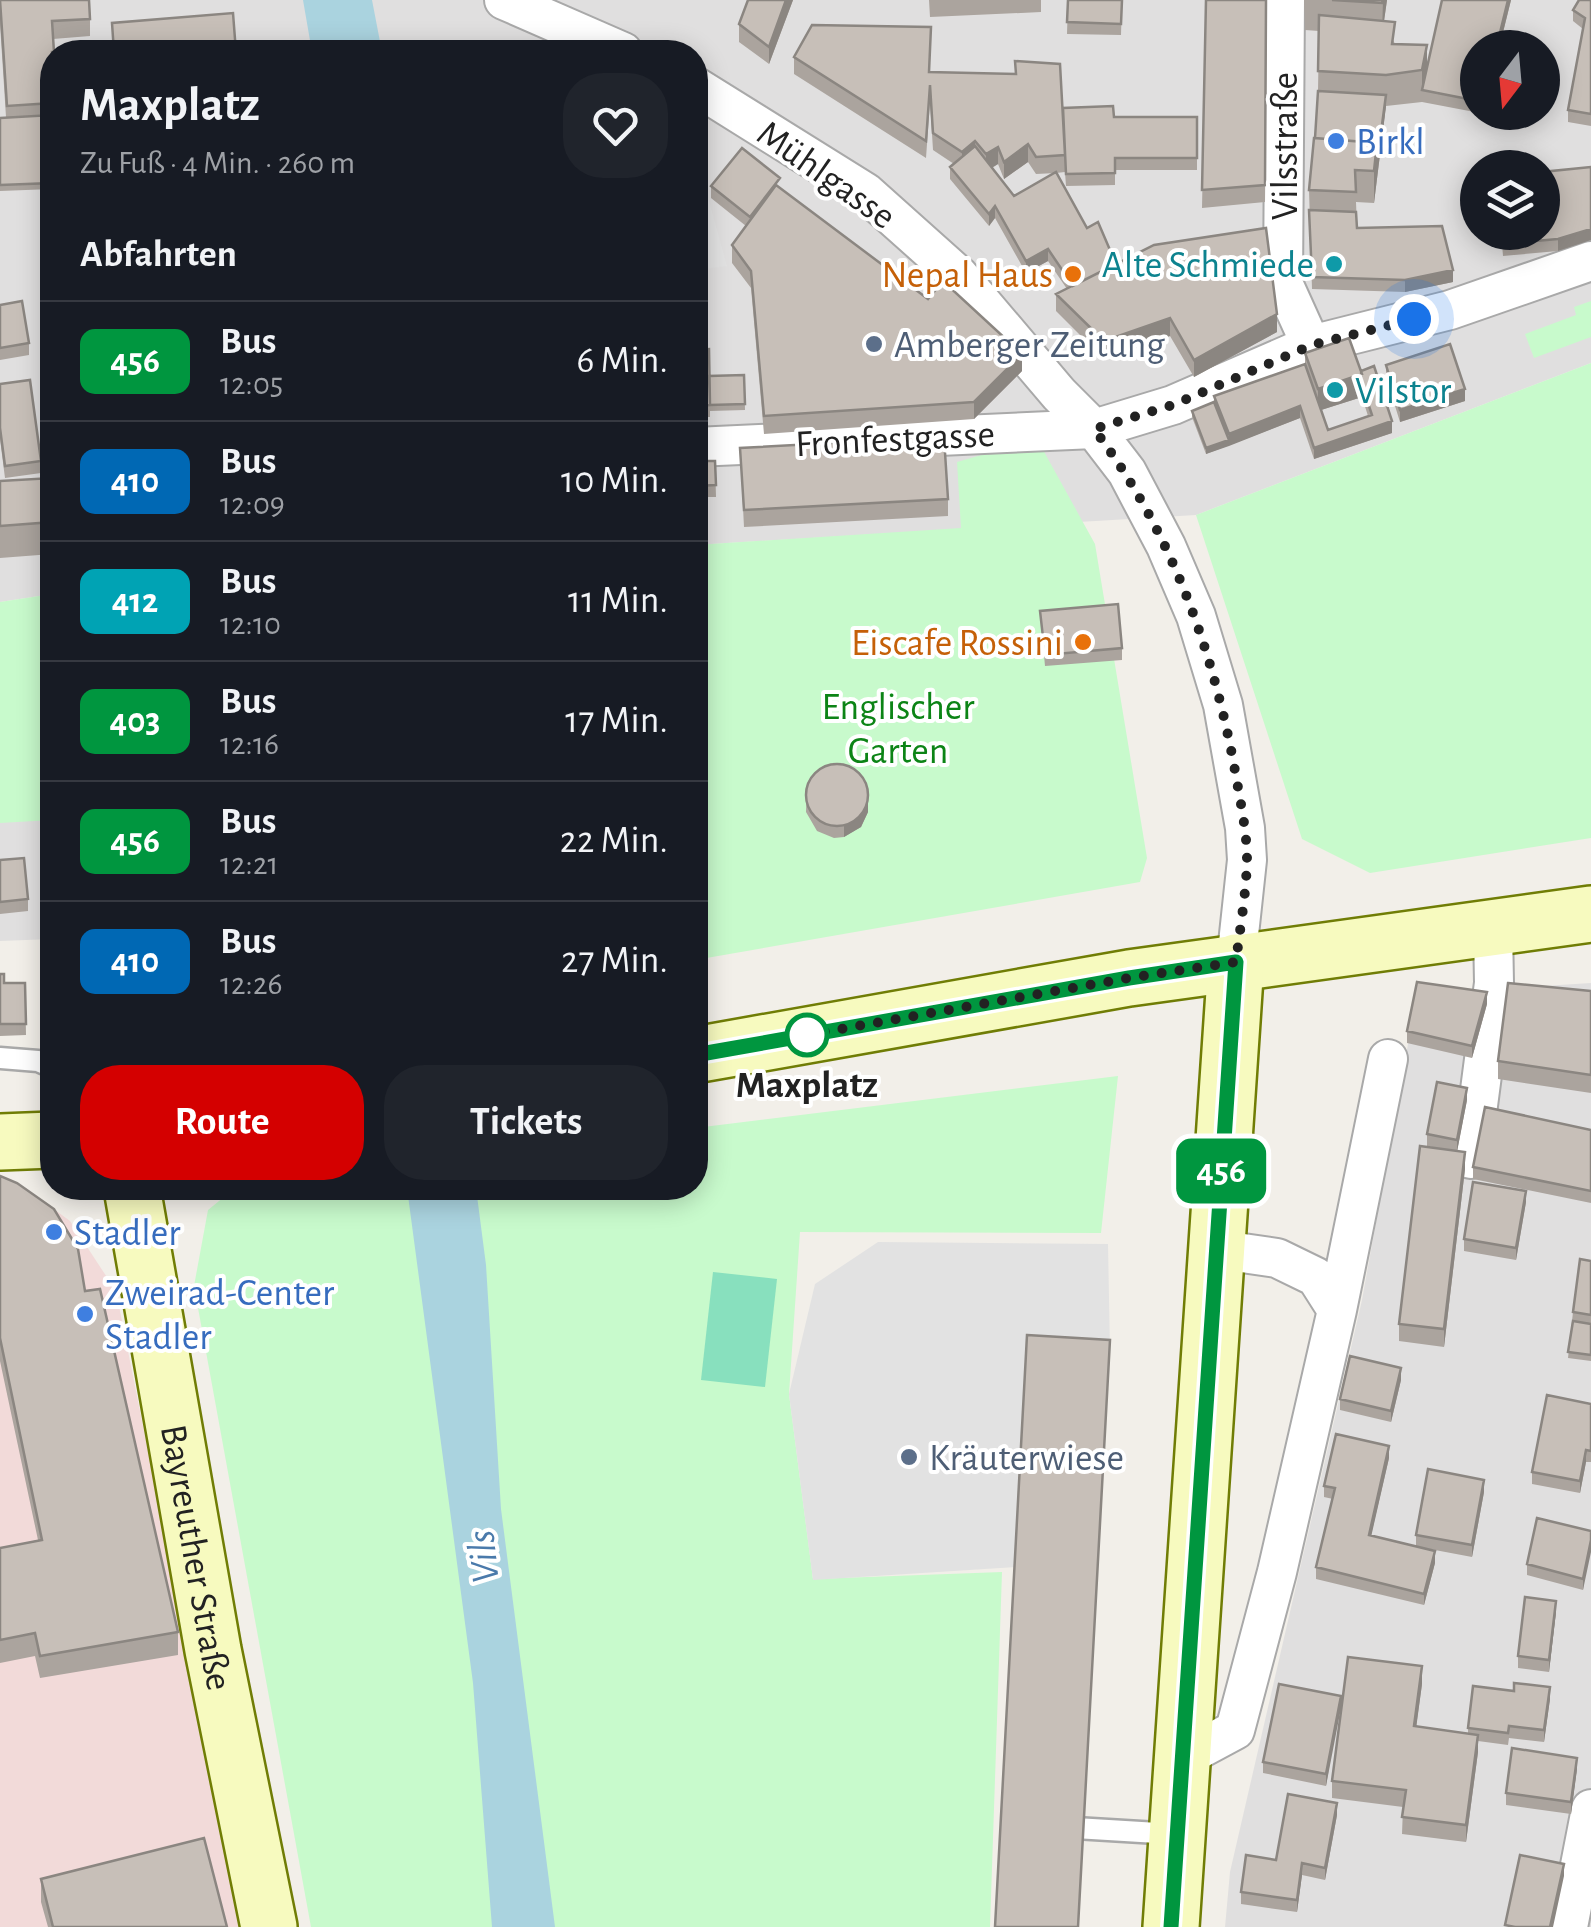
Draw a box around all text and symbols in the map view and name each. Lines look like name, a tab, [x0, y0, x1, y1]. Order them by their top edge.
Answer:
north arrow	[1460, 30, 1560, 130]
map controls	[1460, 30, 1560, 250]
street label: Vilsstraße	[1267, 72, 1305, 220]
button: heart	[563, 73, 668, 178]
text: Maxplatz	[80, 82, 260, 130]
street label: Mühlgasse	[750, 114, 902, 237]
place label: Birkl	[1356, 124, 1425, 162]
marker: Birkl	[1325, 130, 1347, 152]
text: Zu Fuß · 4 Min. · 260 m	[80, 147, 355, 179]
button: layers	[1460, 150, 1560, 250]
text: Abfahrten	[80, 236, 237, 274]
place label: Alte Schmiede	[1102, 247, 1314, 285]
marker: Alte Schmiede	[1323, 253, 1345, 275]
place label: Nepal Haus	[882, 257, 1053, 295]
marker: Nepal Haus	[1062, 263, 1084, 285]
your location	[1389, 294, 1439, 344]
text: Bus	[220, 323, 276, 361]
place label: Amberger Zeitung	[894, 327, 1165, 365]
marker: Amberger Zeitung	[863, 333, 885, 355]
text: 6 Min.	[576, 342, 668, 380]
text: 456	[110, 344, 160, 379]
text: 12:05	[220, 368, 283, 400]
place label: Vilstor	[1355, 373, 1452, 411]
marker: Vilstor	[1324, 379, 1346, 401]
street label: Fronfestgasse	[794, 416, 996, 464]
text: Bus	[220, 443, 276, 481]
text: 10 Min.	[561, 462, 668, 500]
text: 410	[111, 464, 159, 499]
text: 12:09	[220, 488, 285, 520]
text: Bus	[220, 563, 276, 601]
text: 11 Min.	[568, 582, 668, 620]
text: 412	[112, 584, 158, 619]
text: 12:10	[220, 608, 281, 640]
place label: Eiscafe Rossini	[851, 625, 1063, 663]
marker: Eiscafe Rossini	[1072, 631, 1094, 653]
text: Bus	[220, 683, 276, 721]
park label: Englischer Garten	[822, 689, 975, 771]
text: 17 Min.	[565, 702, 668, 740]
text: 403	[110, 704, 160, 739]
text: 12:16	[220, 728, 279, 760]
text: Bus	[220, 803, 276, 841]
text: 22 Min.	[560, 822, 668, 860]
text: 456	[110, 824, 160, 859]
text: 12:21	[220, 848, 278, 880]
text: Bus	[220, 923, 276, 961]
text: 27 Min.	[561, 942, 668, 980]
text: 410	[111, 944, 159, 979]
text: 12:26	[220, 968, 283, 1000]
marker: Maxplatz	[786, 1014, 828, 1056]
button: Route	[80, 1065, 364, 1180]
button: Tickets	[384, 1065, 668, 1180]
place label: Maxplatz	[736, 1067, 878, 1105]
line badge: 456	[1164, 1138, 1278, 1204]
text: 456	[1196, 1154, 1246, 1189]
place label: Stadler	[74, 1215, 181, 1253]
marker: Stadler	[43, 1221, 65, 1243]
place label: Zweirad-Center Stadler	[105, 1275, 335, 1357]
marker: Zweirad-Center Stadler	[74, 1303, 96, 1325]
street label: Bayreuther Straße	[153, 1422, 238, 1694]
place label: Kräuterwiese	[929, 1440, 1124, 1478]
marker: Kräuterwiese	[898, 1446, 920, 1468]
water label: Vils	[461, 1528, 507, 1585]

